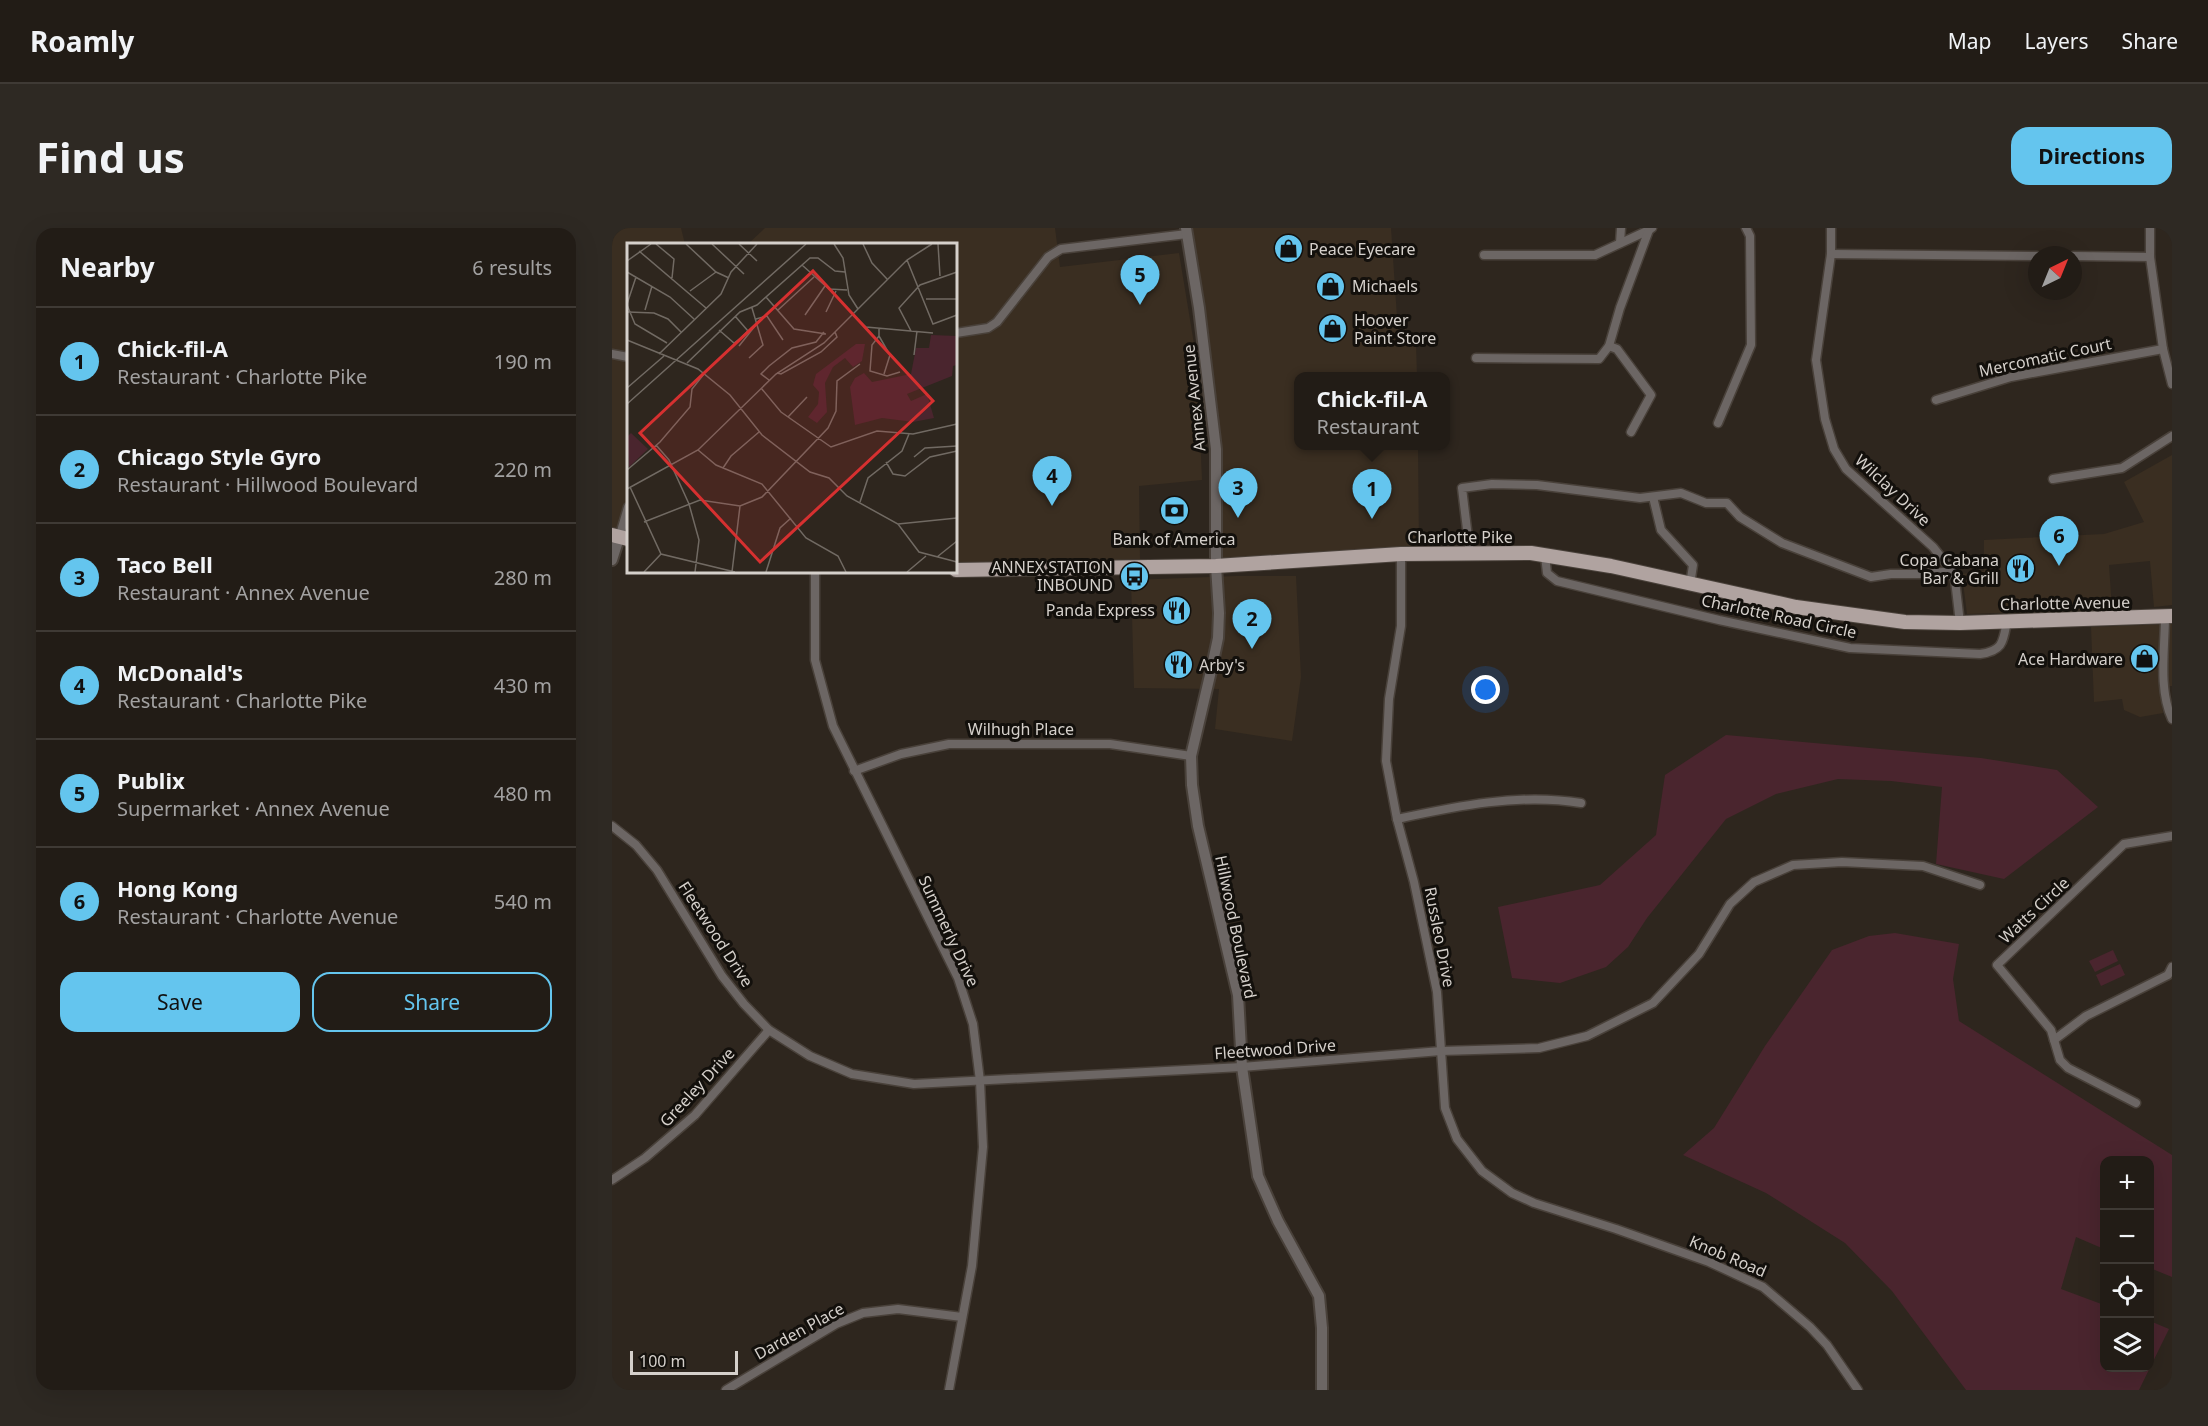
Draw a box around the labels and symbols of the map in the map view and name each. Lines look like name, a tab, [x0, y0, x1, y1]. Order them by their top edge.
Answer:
shop icon: Peace Eyecare	[1272, 233, 1304, 265]
place label: Peace Eyecare	[1309, 238, 1416, 260]
inset map	[627, 243, 957, 573]
north arrow	[2028, 246, 2082, 300]
pin: 5	[1120, 256, 1160, 305]
shop icon: Michaels	[1315, 270, 1347, 302]
place label: Michaels	[1352, 275, 1418, 297]
place label: Hoover Paint Store	[1354, 309, 1436, 349]
shop icon: Hoover Paint Store	[1317, 313, 1349, 345]
street label: Mercomatic Court	[1977, 332, 2113, 382]
street label: Annex Avenue	[1177, 343, 1211, 453]
street label: Wilclay Drive	[1850, 449, 1936, 531]
pin: 4	[1032, 456, 1072, 506]
pin: 3	[1218, 468, 1258, 518]
pin: 1	[1352, 470, 1392, 519]
bank icon: Bank of America	[1158, 495, 1190, 527]
pin: 6	[2040, 516, 2078, 566]
street label: Charlotte Pike	[1407, 526, 1513, 548]
place label: Bank of America	[1113, 528, 1235, 550]
place label: Copa Cabana Bar & Grill	[1899, 549, 1999, 589]
restaurant icon: Copa Cabana Bar & Grill	[2004, 553, 2036, 585]
place label: ANNEX STATION INBOUND	[991, 556, 1113, 596]
bus stop icon: ANNEX STATION INBOUND	[1118, 560, 1150, 592]
street label: Charlotte Road Circle	[1699, 589, 1859, 643]
street label: Charlotte Avenue	[2000, 591, 2130, 615]
restaurant icon: Panda Express	[1160, 594, 1192, 626]
place label: Panda Express	[1046, 599, 1155, 621]
pin: 2	[1232, 600, 1272, 649]
shop icon: Ace Hardware	[2128, 643, 2160, 675]
place label: Ace Hardware	[2018, 648, 2123, 670]
restaurant icon: Arby's	[1162, 649, 1194, 681]
place label: Arby's	[1199, 654, 1245, 676]
your location	[1471, 675, 1500, 704]
street label: Wilhugh Place	[968, 718, 1074, 740]
street label: Hillwood Boulevard	[1210, 853, 1262, 1001]
street label: Summerly Drive	[914, 872, 984, 990]
street label: Watts Circle	[1994, 872, 2074, 948]
street label: Fleetwood Drive	[674, 877, 758, 991]
street label: Russleo Drive	[1419, 885, 1461, 989]
street label: Fleetwood Drive	[1213, 1034, 1337, 1064]
street label: Greeley Drive	[655, 1043, 739, 1131]
street label: Knob Road	[1686, 1230, 1770, 1282]
street label: Darden Place	[750, 1297, 848, 1365]
scale bar	[630, 1348, 738, 1376]

